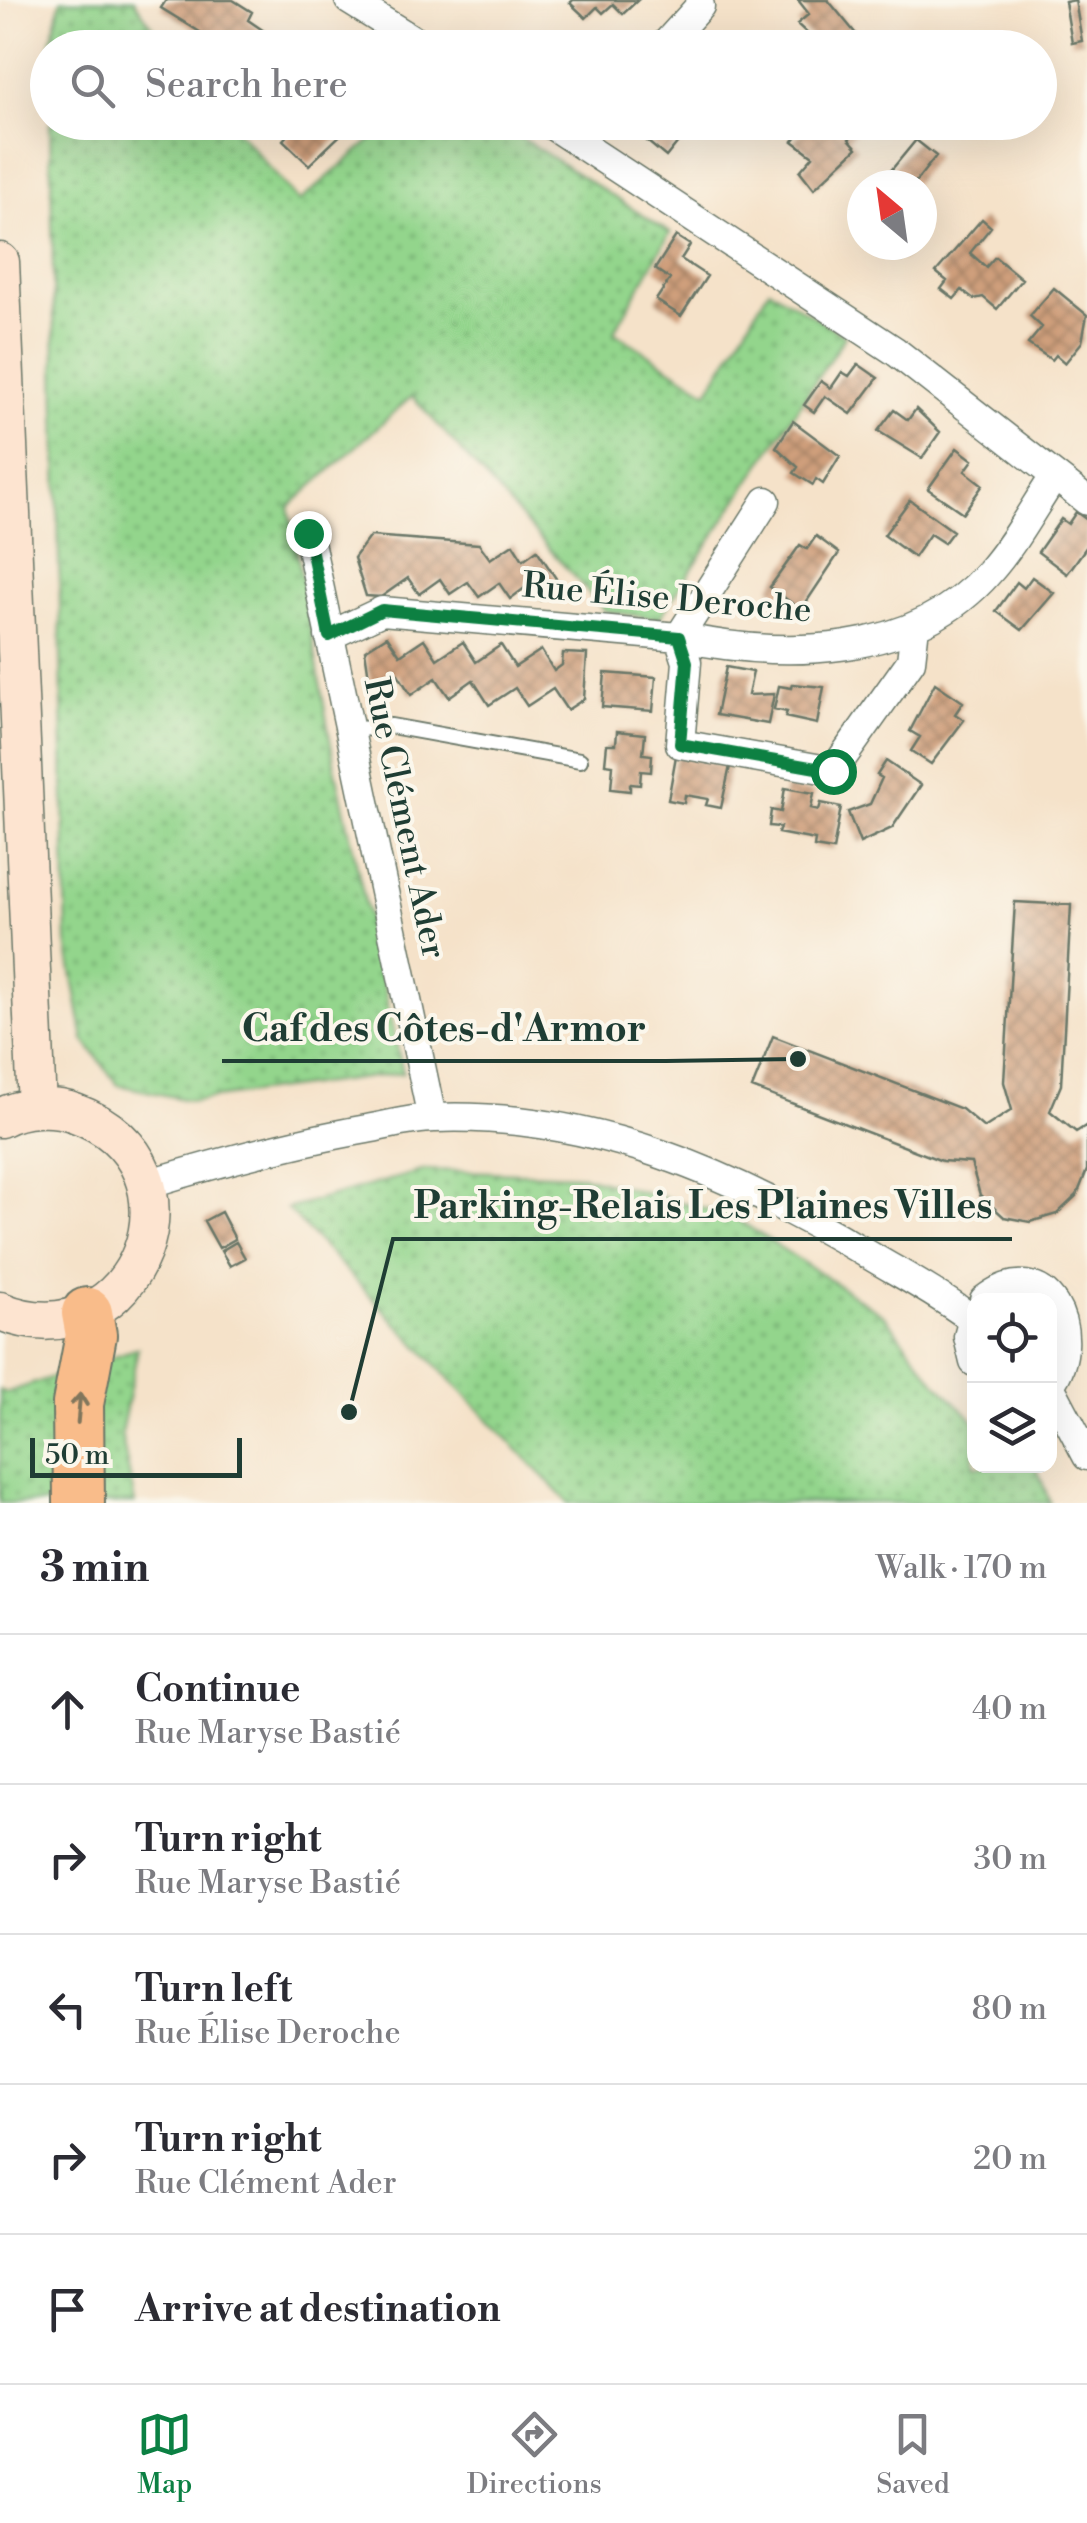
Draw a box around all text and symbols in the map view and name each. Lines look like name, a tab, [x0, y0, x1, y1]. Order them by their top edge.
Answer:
search box	[30, 30, 1057, 140]
icon: search	[65, 58, 120, 113]
text: Search here	[145, 62, 348, 109]
north arrow	[847, 170, 937, 260]
route end	[286, 511, 332, 557]
street label: Rue Élise Deroche	[520, 562, 814, 633]
street label: Rue Clément Ader	[354, 674, 455, 963]
route start	[811, 749, 857, 795]
callout: Caf des Côtes-d'Armor	[222, 993, 666, 1061]
text: Caf des Côtes-d'Armor	[242, 1006, 646, 1053]
callout: Parking-Relais Les Plaines Villes	[393, 1171, 1012, 1239]
text: Parking-Relais Les Plaines Villes	[413, 1183, 993, 1230]
map controls	[967, 1293, 1057, 1473]
button: locate	[967, 1293, 1057, 1383]
button: layers	[967, 1383, 1057, 1473]
one-way arrow	[70, 1392, 89, 1424]
scale bar	[30, 1433, 242, 1478]
text: 50 m	[45, 1438, 109, 1473]
text: 3 min	[40, 1542, 149, 1595]
text: Walk · 170 m	[876, 1548, 1047, 1588]
text: Continue	[135, 1666, 300, 1713]
icon: ahead	[40, 1682, 95, 1737]
text: 40 m	[972, 1689, 1047, 1729]
text: Rue Maryse Bastié	[135, 1713, 401, 1753]
text: Turn right	[135, 1816, 321, 1863]
icon: right	[40, 1832, 95, 1887]
text: 30 m	[973, 1839, 1047, 1879]
text: Rue Maryse Bastié	[135, 1863, 401, 1903]
text: Turn left	[135, 1966, 292, 2013]
icon: left	[40, 1982, 95, 2037]
text: 80 m	[972, 1989, 1047, 2029]
text: Rue Élise Deroche	[135, 2013, 401, 2053]
text: Turn right	[135, 2116, 321, 2163]
icon: right	[40, 2132, 95, 2187]
text: 20 m	[973, 2139, 1047, 2179]
text: Rue Clément Ader	[135, 2163, 397, 2203]
icon: arrive	[40, 2282, 95, 2337]
text: Arrive at destination	[135, 2286, 501, 2333]
tab: Map	[137, 2407, 192, 2502]
tab: Directions	[467, 2407, 602, 2502]
tab: Saved	[876, 2407, 950, 2502]

